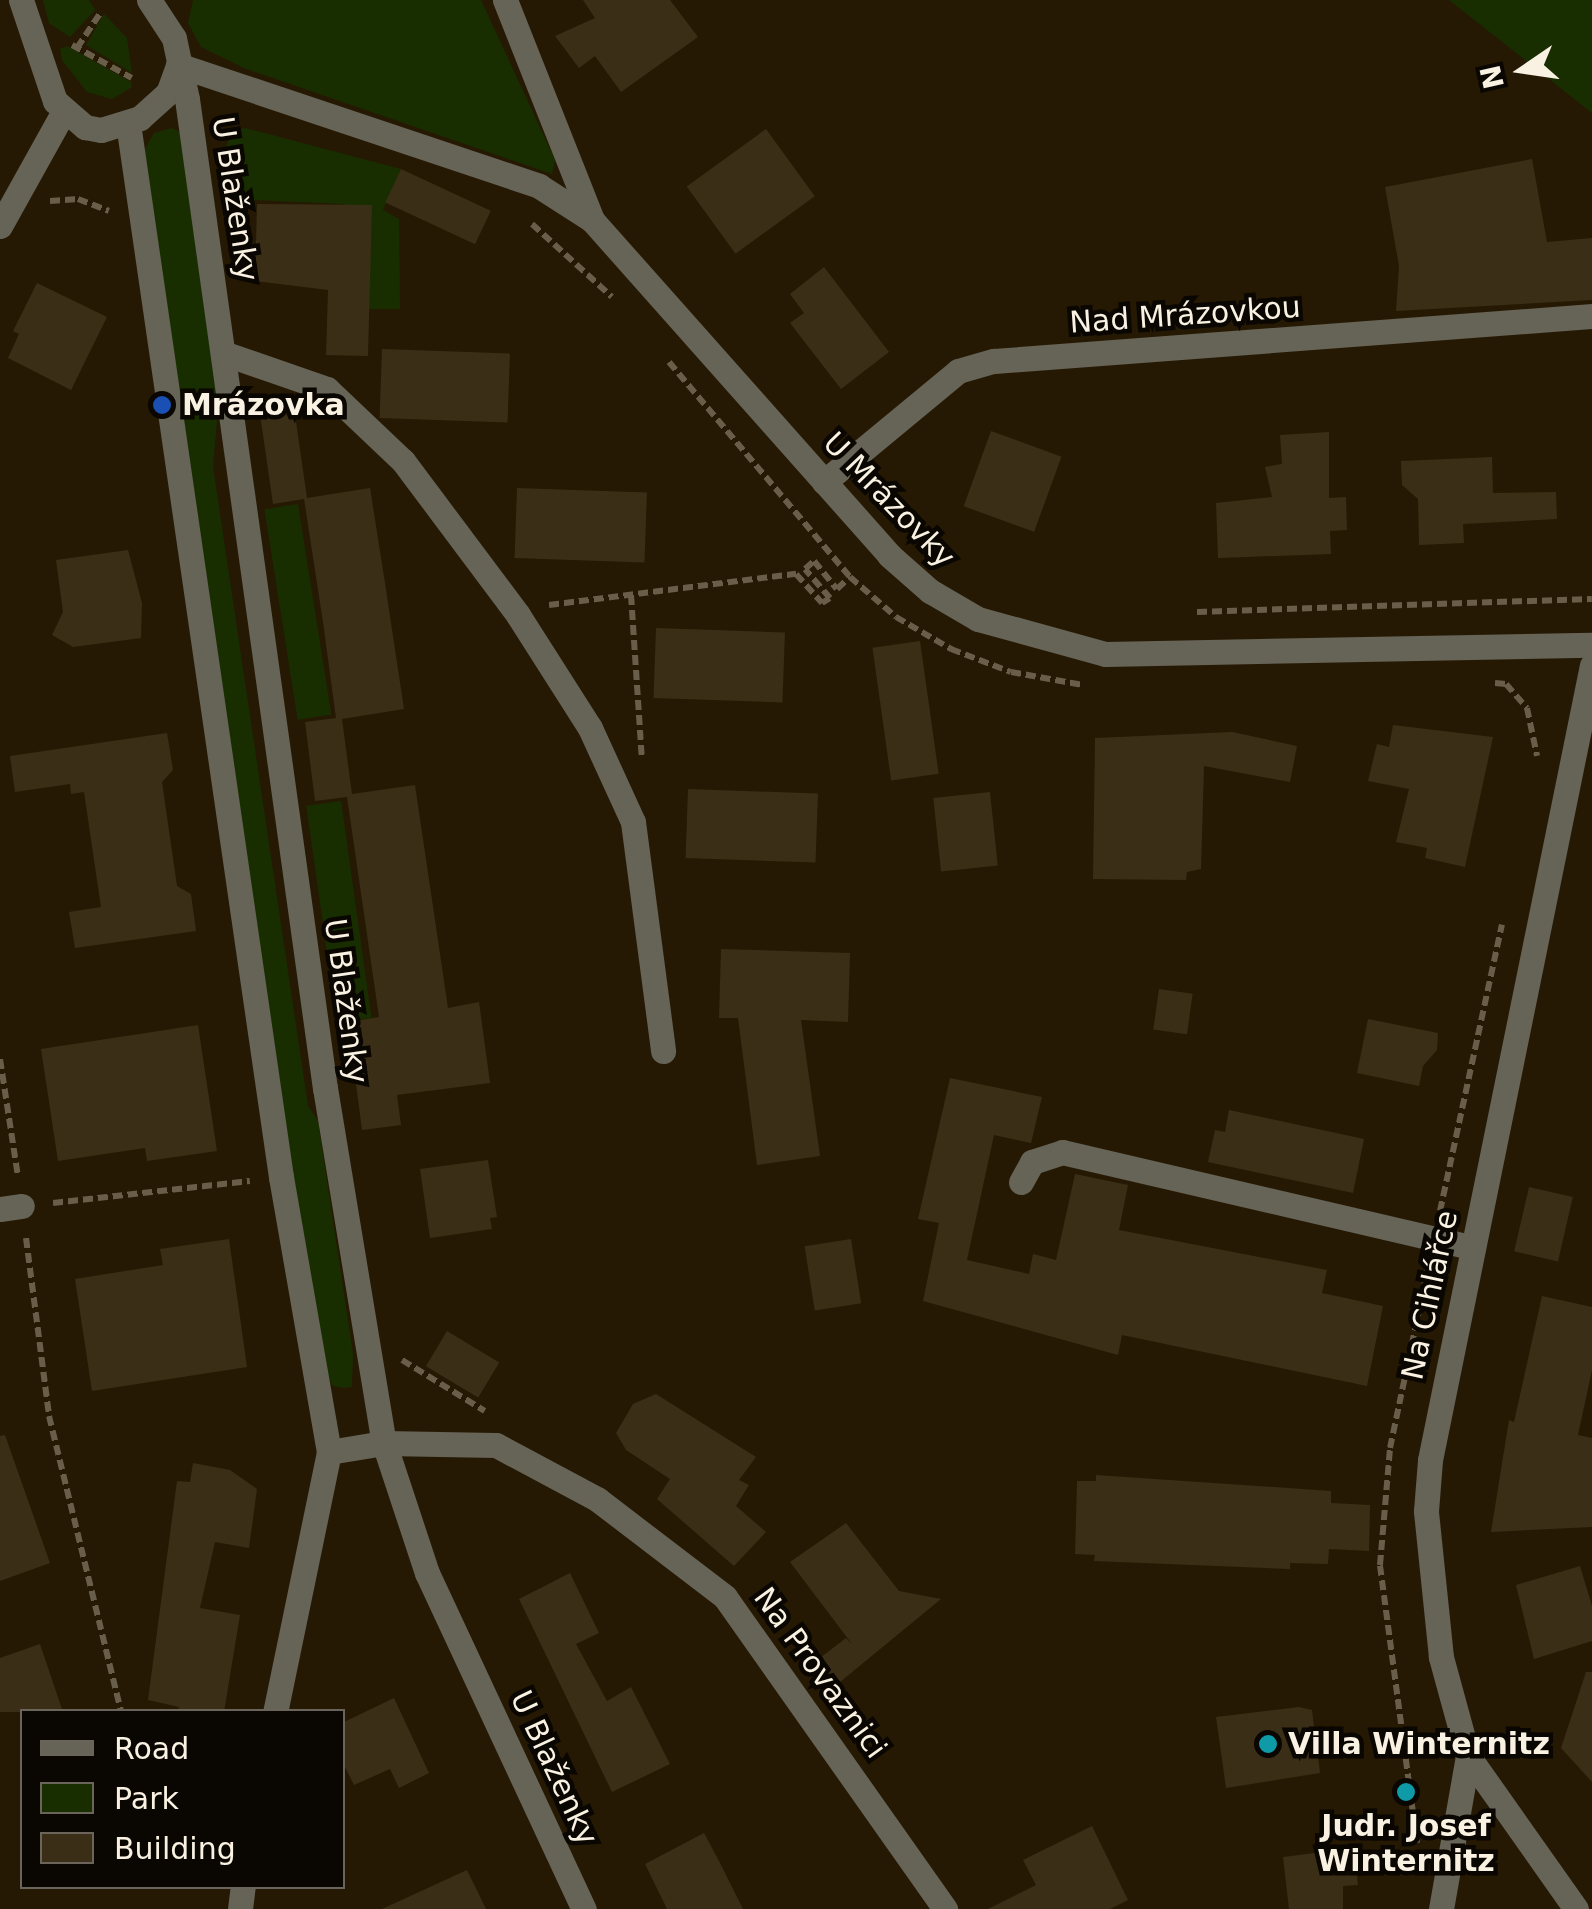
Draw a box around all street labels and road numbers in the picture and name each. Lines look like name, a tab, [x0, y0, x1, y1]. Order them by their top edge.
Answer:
street label: U Blaženky	[204, 114, 266, 284]
street label: Nad Mrázovkou	[1068, 289, 1302, 341]
street label: U Mrázovky	[816, 425, 962, 575]
street label: U Blaženky	[317, 916, 375, 1086]
street label: Na Cihlářce	[1395, 1207, 1465, 1383]
street label: Na Provaznici	[746, 1581, 894, 1765]
street label: U Blaženky	[503, 1685, 605, 1851]

